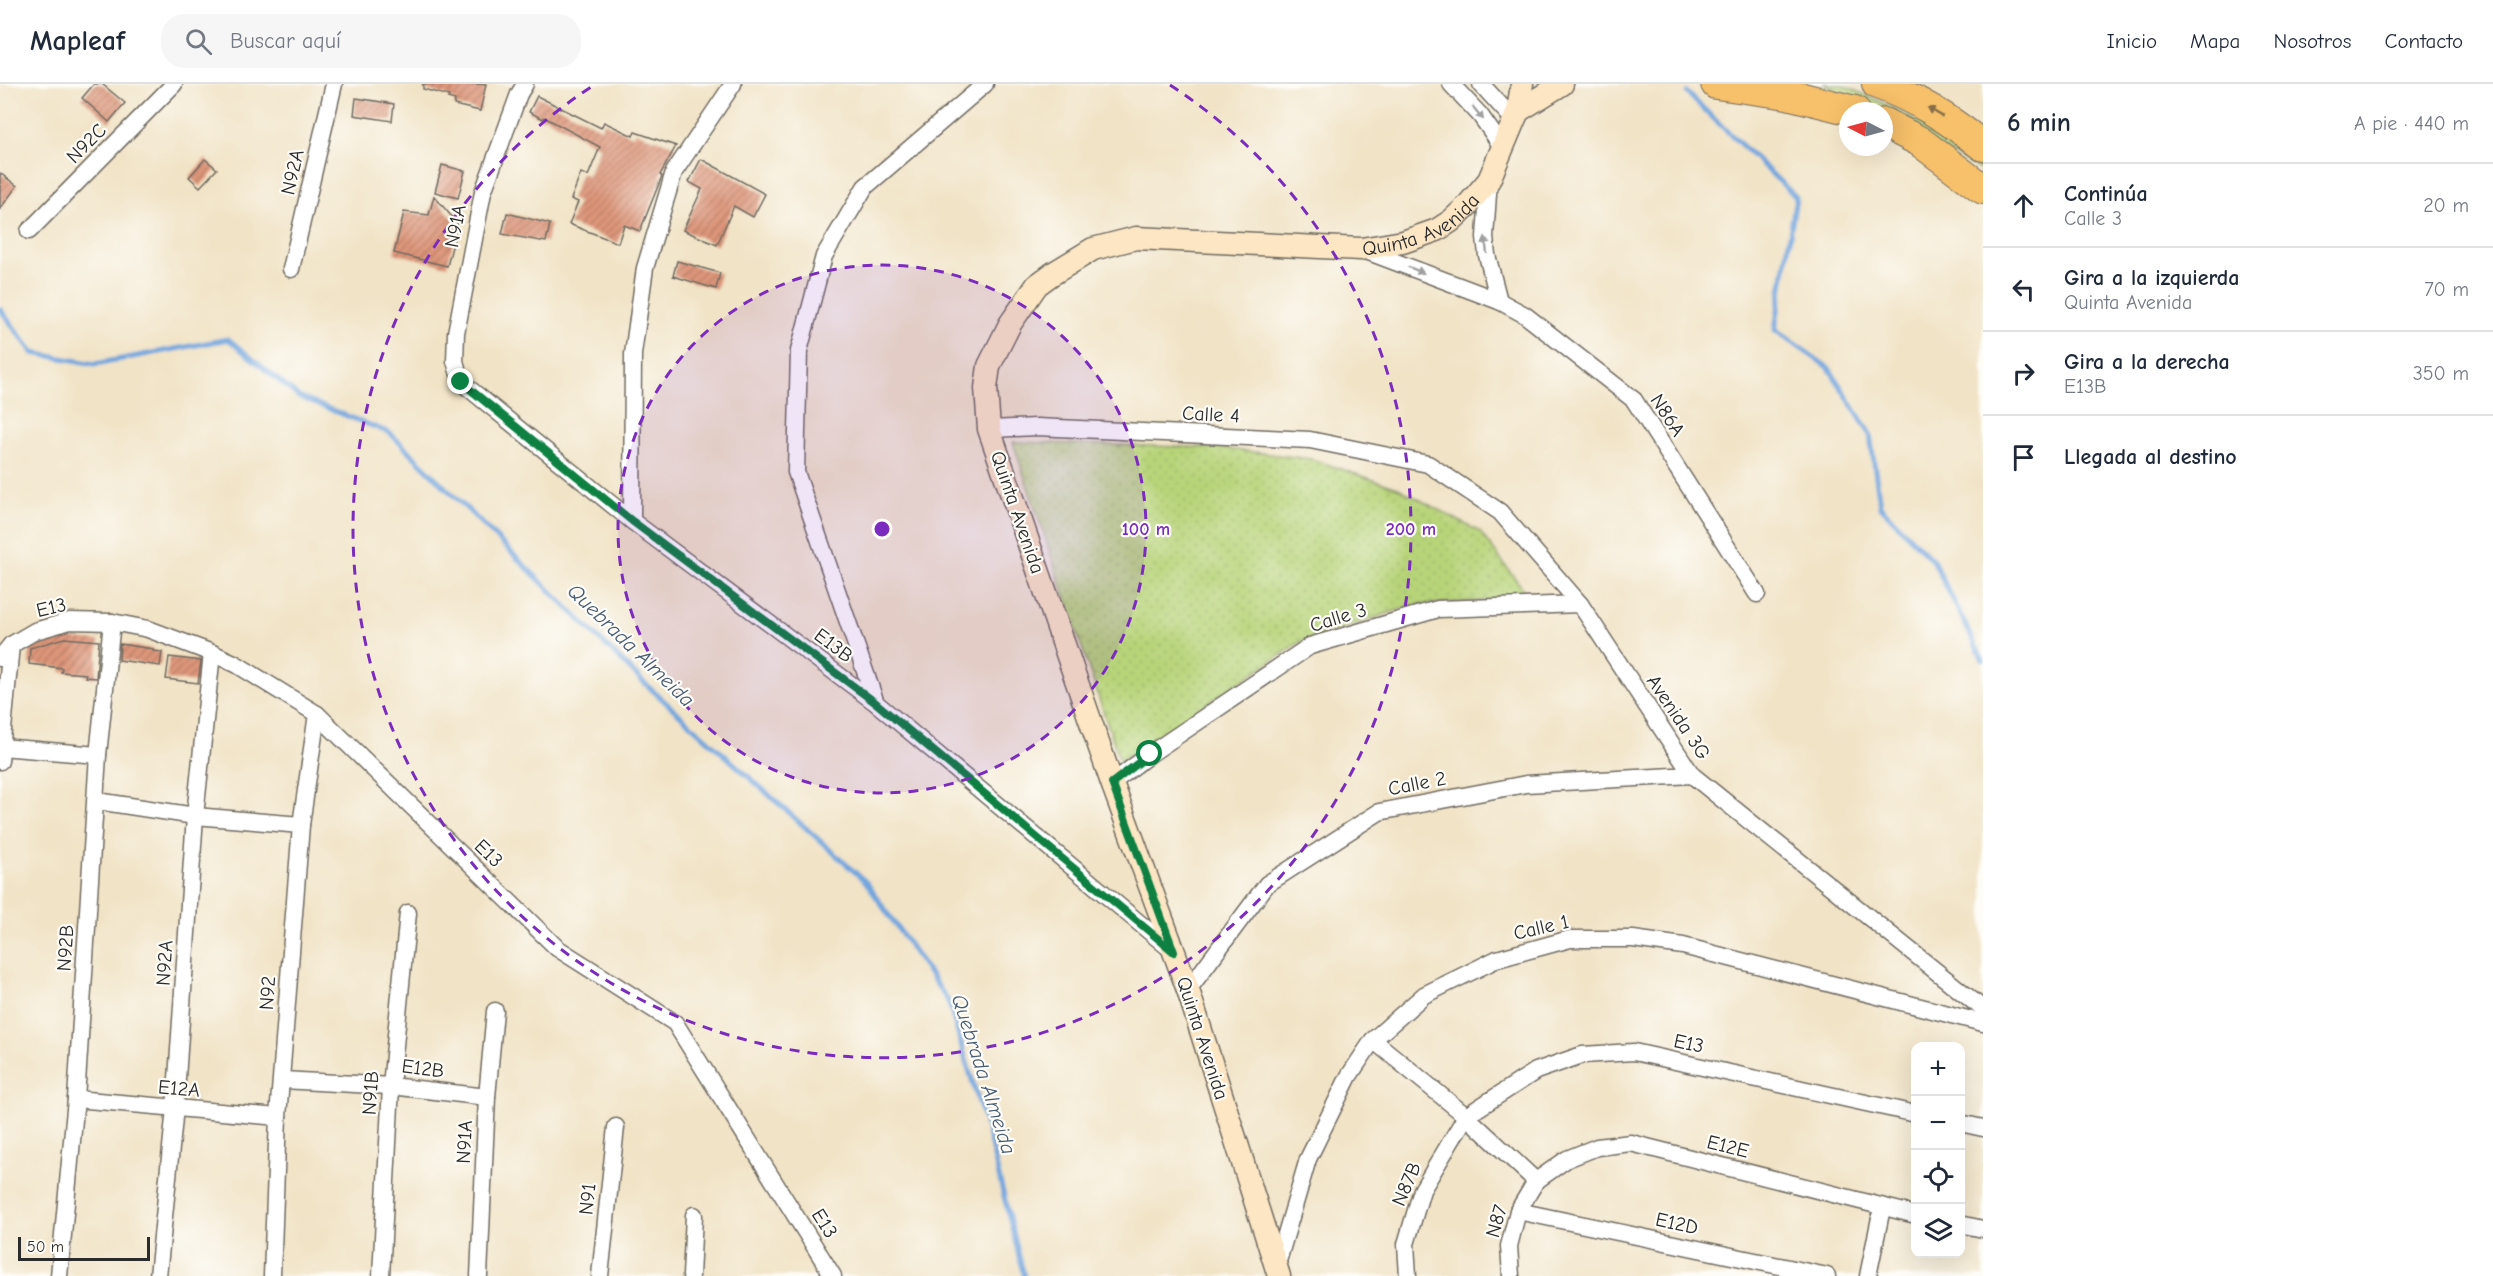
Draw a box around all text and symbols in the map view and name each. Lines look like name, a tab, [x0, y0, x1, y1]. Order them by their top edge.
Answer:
search box	[161, 14, 581, 68]
text: Mapleaf	[30, 25, 125, 57]
icon: search	[182, 25, 215, 58]
text: Buscar aquí	[230, 28, 341, 54]
text: Inicio	[2106, 29, 2157, 53]
text: Mapa	[2190, 29, 2240, 53]
text: Nosotros	[2273, 29, 2352, 53]
text: Contacto	[2385, 29, 2463, 53]
north arrow	[1839, 102, 1893, 156]
one-way arrow	[1471, 105, 1484, 120]
one-way arrow	[1927, 107, 1944, 117]
text: 6 min	[2007, 108, 2071, 138]
text: A pie · 440 m	[2354, 112, 2469, 135]
street label: N92C	[62, 119, 111, 168]
street label: N92A	[276, 147, 309, 197]
text: Continúa	[2064, 181, 2148, 207]
street label: Quinta Avenida	[1361, 189, 1484, 261]
icon: ahead	[2007, 189, 2040, 222]
text: 20 m	[2423, 194, 2469, 217]
street label: N91A	[440, 202, 471, 250]
text: Calle 3	[2064, 207, 2122, 230]
one-way arrow	[1481, 235, 1491, 254]
one-way arrow	[1407, 265, 1425, 275]
text: Gira a la izquierda	[2064, 265, 2239, 291]
icon: left	[2007, 273, 2040, 306]
text: 70 m	[2424, 278, 2469, 301]
text: Quinta Avenida	[2064, 291, 2192, 314]
text: Gira a la derecha	[2064, 349, 2230, 375]
icon: right	[2007, 357, 2040, 390]
text: 350 m	[2413, 362, 2469, 385]
route end	[447, 368, 473, 394]
text: E13B	[2064, 375, 2107, 398]
street label: N86A	[1645, 390, 1690, 441]
street label: Calle 4	[1182, 402, 1240, 427]
icon: arrive	[2007, 441, 2040, 474]
text: Llegada al destino	[2064, 444, 2237, 470]
street label: Quinta Avenida	[986, 448, 1049, 577]
centre of rings	[872, 519, 892, 539]
text: 100 m	[1122, 519, 1170, 540]
text: 200 m	[1386, 519, 1436, 540]
water label: Quebrada Almeida	[563, 578, 699, 712]
street label: E13	[34, 593, 68, 622]
street label: Calle 3	[1307, 598, 1369, 637]
street label: E13B	[810, 623, 858, 667]
street label: Avenida 3G	[1642, 671, 1715, 764]
route start	[1136, 740, 1162, 766]
street label: Calle 2	[1386, 767, 1448, 800]
street label: E13	[470, 835, 507, 872]
street label: Calle 1	[1511, 910, 1571, 945]
street label: N92B	[52, 924, 79, 972]
street label: N92A	[151, 939, 178, 987]
street label: Quinta Avenida	[1172, 974, 1233, 1103]
street label: N92	[255, 975, 280, 1011]
water label: Quebrada Almeida	[947, 991, 1021, 1157]
street label: E13	[1672, 1029, 1706, 1058]
map controls	[1911, 1042, 1965, 1258]
button: +	[1911, 1042, 1965, 1096]
street label: E12B	[400, 1054, 446, 1083]
street label: N91B	[357, 1070, 384, 1116]
street label: E12A	[157, 1075, 201, 1102]
button: −	[1911, 1096, 1965, 1150]
street label: N91A	[452, 1119, 477, 1164]
street label: E12E	[1704, 1130, 1751, 1163]
button: locate	[1911, 1150, 1965, 1204]
street label: N87B	[1387, 1159, 1426, 1210]
street label: N91	[574, 1182, 601, 1216]
street label: N87	[1481, 1202, 1512, 1240]
street label: E13	[807, 1204, 842, 1242]
button: layers	[1911, 1204, 1965, 1258]
street label: E12D	[1653, 1208, 1700, 1239]
scale bar	[18, 1234, 150, 1262]
text: 50 m	[27, 1238, 64, 1256]

